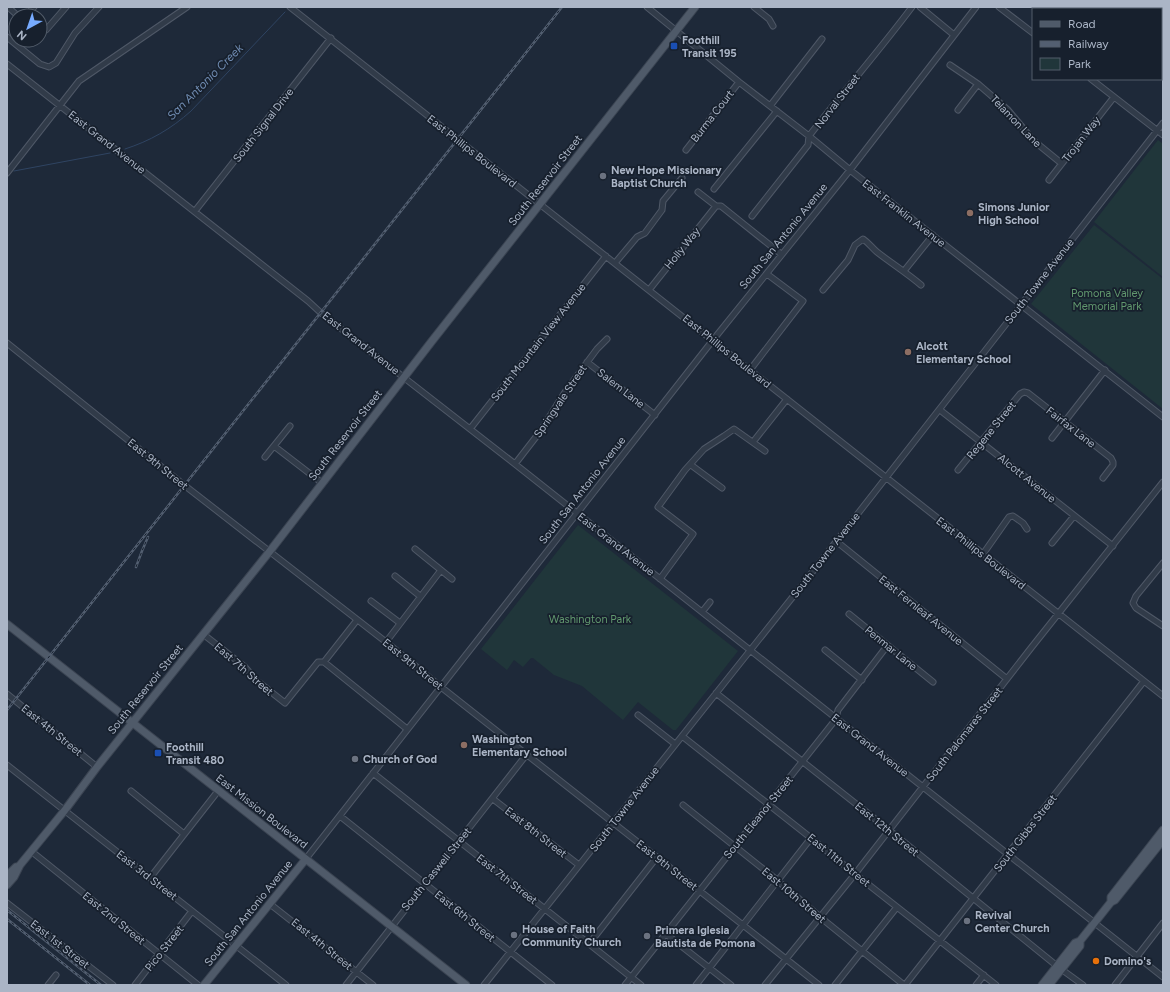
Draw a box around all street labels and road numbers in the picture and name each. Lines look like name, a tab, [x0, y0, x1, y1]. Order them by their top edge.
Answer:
street label: Norval Street	[812, 71, 863, 131]
street label: South Signal Drive	[230, 86, 296, 165]
street label: Burma Court	[688, 88, 737, 145]
street label: Telamon Lane	[988, 93, 1044, 150]
street label: East Grand Avenue	[66, 108, 148, 177]
street label: East Phillips Boulevard	[424, 112, 519, 190]
street label: Trojan Way	[1059, 114, 1103, 165]
street label: South Reservoir Street	[506, 132, 585, 228]
street label: East Franklin Avenue	[860, 177, 948, 250]
street label: South San Antonio Avenue	[737, 181, 830, 292]
street label: Holly Way	[662, 225, 703, 272]
street label: South Towne Avenue	[1002, 236, 1077, 327]
street label: South Mountain View Avenue	[488, 281, 588, 404]
street label: East Grand Avenue	[320, 309, 402, 378]
street label: East Phillips Boulevard	[680, 312, 773, 391]
street label: Springvale Street	[531, 362, 590, 440]
street label: Salem Lane	[594, 366, 647, 411]
street label: South Reservoir Street	[306, 387, 385, 483]
street label: Regene Street	[964, 399, 1019, 462]
street label: Fairfax Lane	[1044, 404, 1098, 451]
street label: South San Antonio Avenue	[536, 434, 628, 547]
street label: East 9th Street	[125, 436, 191, 493]
street label: Alcott Avenue	[995, 451, 1058, 506]
street label: East Grand Avenue	[575, 510, 657, 579]
street label: South Towne Avenue	[788, 510, 863, 601]
street label: East Phillips Boulevard	[933, 514, 1028, 592]
street label: East Fernleaf Avenue	[876, 573, 965, 648]
street label: Penmar Lane	[862, 623, 919, 673]
street label: East 9th Street	[380, 636, 446, 693]
street label: East 7th Street	[212, 640, 276, 699]
street label: South Reservoir Street	[105, 642, 186, 737]
street label: South Palomares Street	[923, 684, 1005, 784]
street label: East 4th Street	[19, 702, 85, 759]
street label: East Grand Avenue	[829, 711, 911, 780]
street label: South Towne Avenue	[587, 764, 662, 855]
street label: East Mission Boulevard	[213, 772, 310, 851]
street label: South Eleanor Street	[721, 773, 796, 861]
street label: South Gibbs Street	[991, 792, 1060, 875]
street label: East 12th Street	[852, 800, 921, 859]
street label: East 8th Street	[502, 804, 569, 861]
street label: South Caswell Street	[399, 825, 474, 914]
street label: East 11th Street	[805, 831, 873, 890]
street label: East 9th Street	[633, 837, 700, 893]
street label: East 3rd Street	[114, 848, 180, 903]
street label: East 7th Street	[474, 852, 540, 907]
street label: South San Antonio Avenue	[202, 858, 295, 969]
street label: East 10th Street	[759, 865, 828, 926]
street label: East 6th Street	[432, 888, 498, 945]
street label: East 2nd Street	[80, 889, 147, 947]
street label: East 4th Street	[289, 916, 355, 973]
street label: East 1st Street	[28, 917, 92, 972]
street label: Pico Street	[142, 923, 186, 974]

